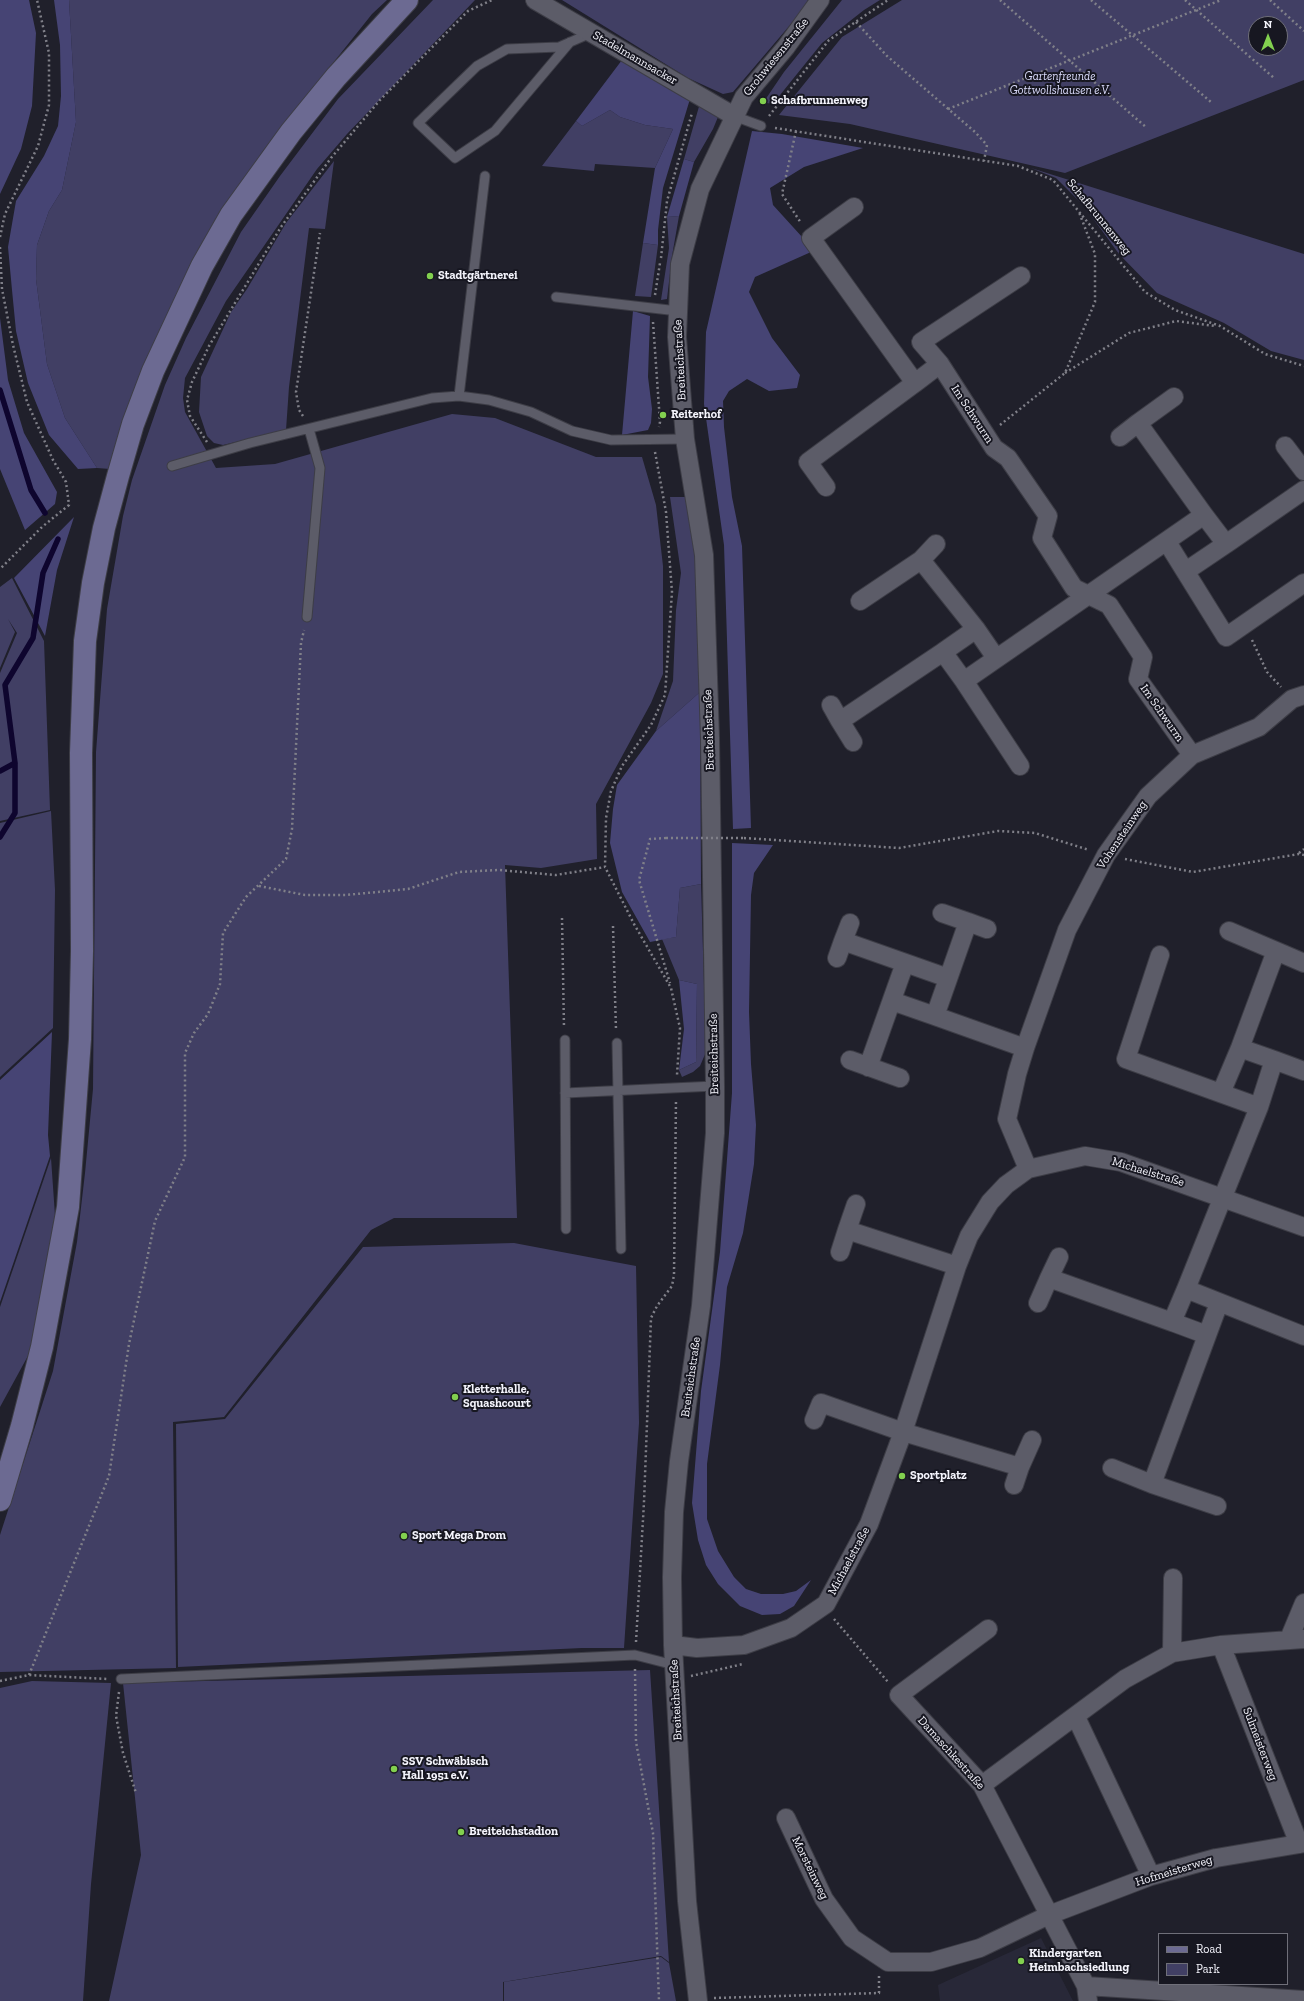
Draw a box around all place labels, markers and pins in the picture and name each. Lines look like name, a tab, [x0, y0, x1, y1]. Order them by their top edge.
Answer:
place label: Schafbrunnenweg	[771, 94, 868, 108]
marker: Schafbrunnenweg	[758, 96, 768, 106]
place label: Stadtgärtnerei	[438, 269, 518, 283]
marker: Stadtgärtnerei	[425, 271, 435, 281]
place label: Reiterhof	[671, 408, 721, 422]
marker: Reiterhof	[658, 410, 668, 420]
place label: Kletterhalle, Squashcourt	[463, 1383, 531, 1411]
marker: Kletterhalle, Squashcourt	[450, 1392, 460, 1402]
place label: Sportplatz	[910, 1469, 967, 1483]
marker: Sportplatz	[897, 1471, 907, 1481]
place label: Sport Mega Drom	[412, 1529, 506, 1543]
marker: Sport Mega Drom	[399, 1531, 409, 1541]
place label: SSV Schwäbisch Hall 1951 e.V.	[402, 1755, 488, 1783]
marker: SSV Schwäbisch Hall 1951 e.V.	[389, 1764, 399, 1774]
place label: Breiteichstadion	[469, 1825, 558, 1839]
marker: Breiteichstadion	[456, 1827, 466, 1837]
place label: Kindergarten Heimbachsiedlung	[1029, 1947, 1129, 1975]
marker: Kindergarten Heimbachsiedlung	[1016, 1956, 1026, 1966]

